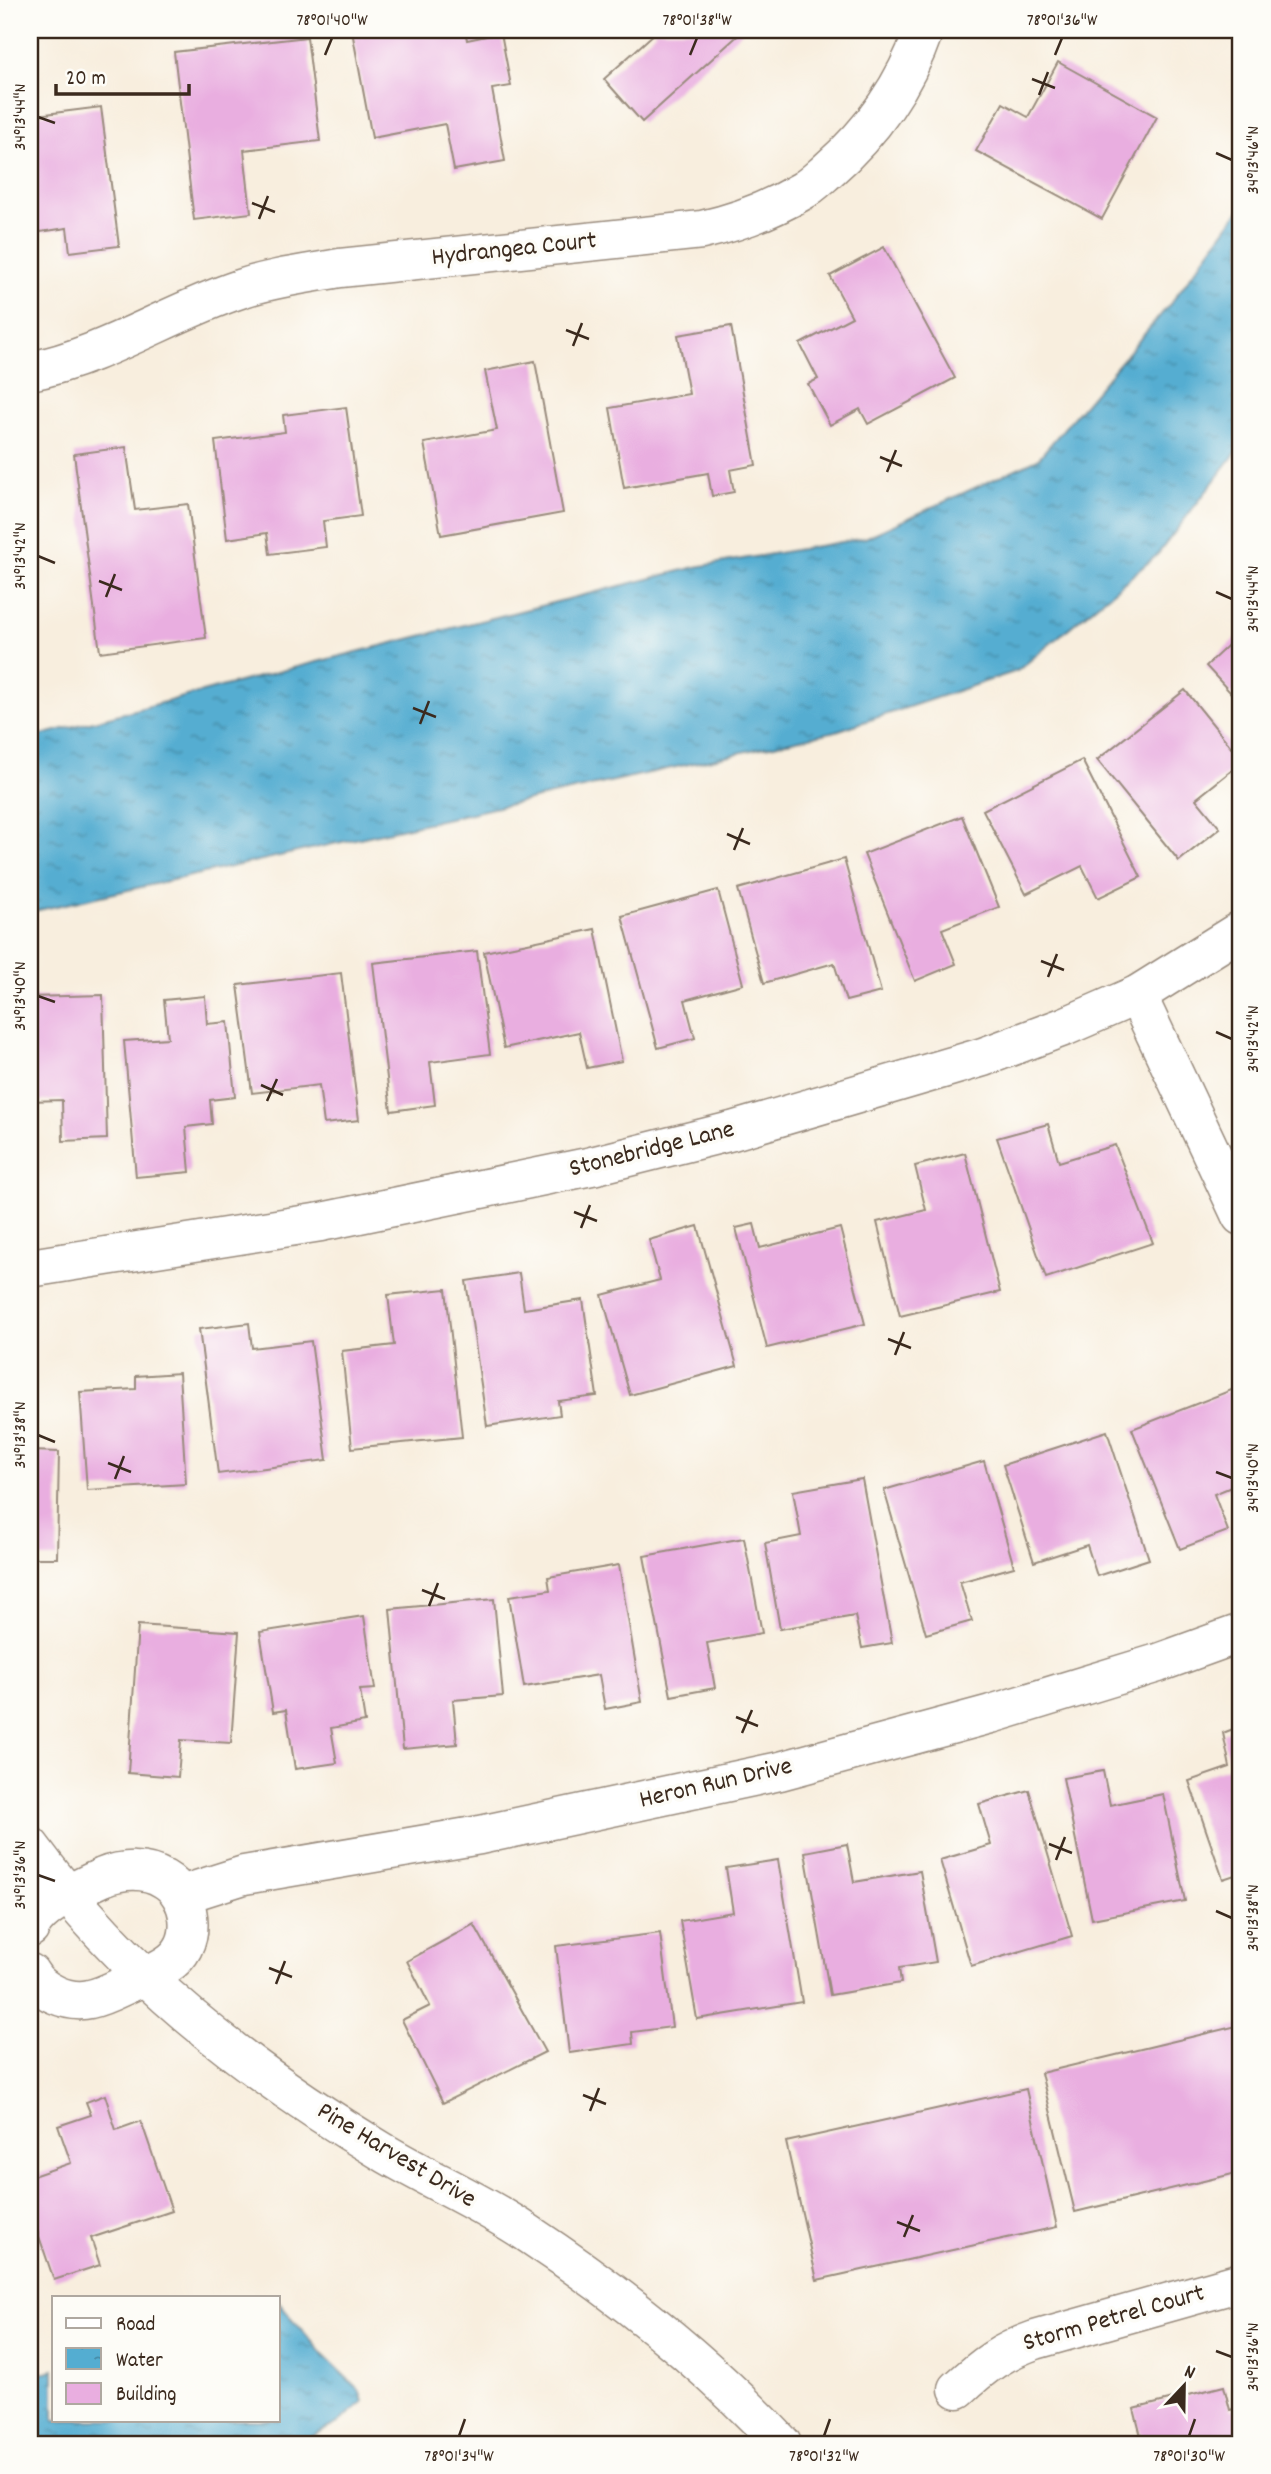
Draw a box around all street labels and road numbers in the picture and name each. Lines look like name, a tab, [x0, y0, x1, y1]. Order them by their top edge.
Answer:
street label: Hydrangea Court	[430, 223, 599, 277]
street label: Stonebridge Lane	[566, 1112, 738, 1188]
street label: Heron Run Drive	[636, 1748, 796, 1820]
street label: Pine Harvest Drive	[309, 2094, 483, 2218]
street label: Storm Petrel Court	[1019, 2275, 1209, 2363]

